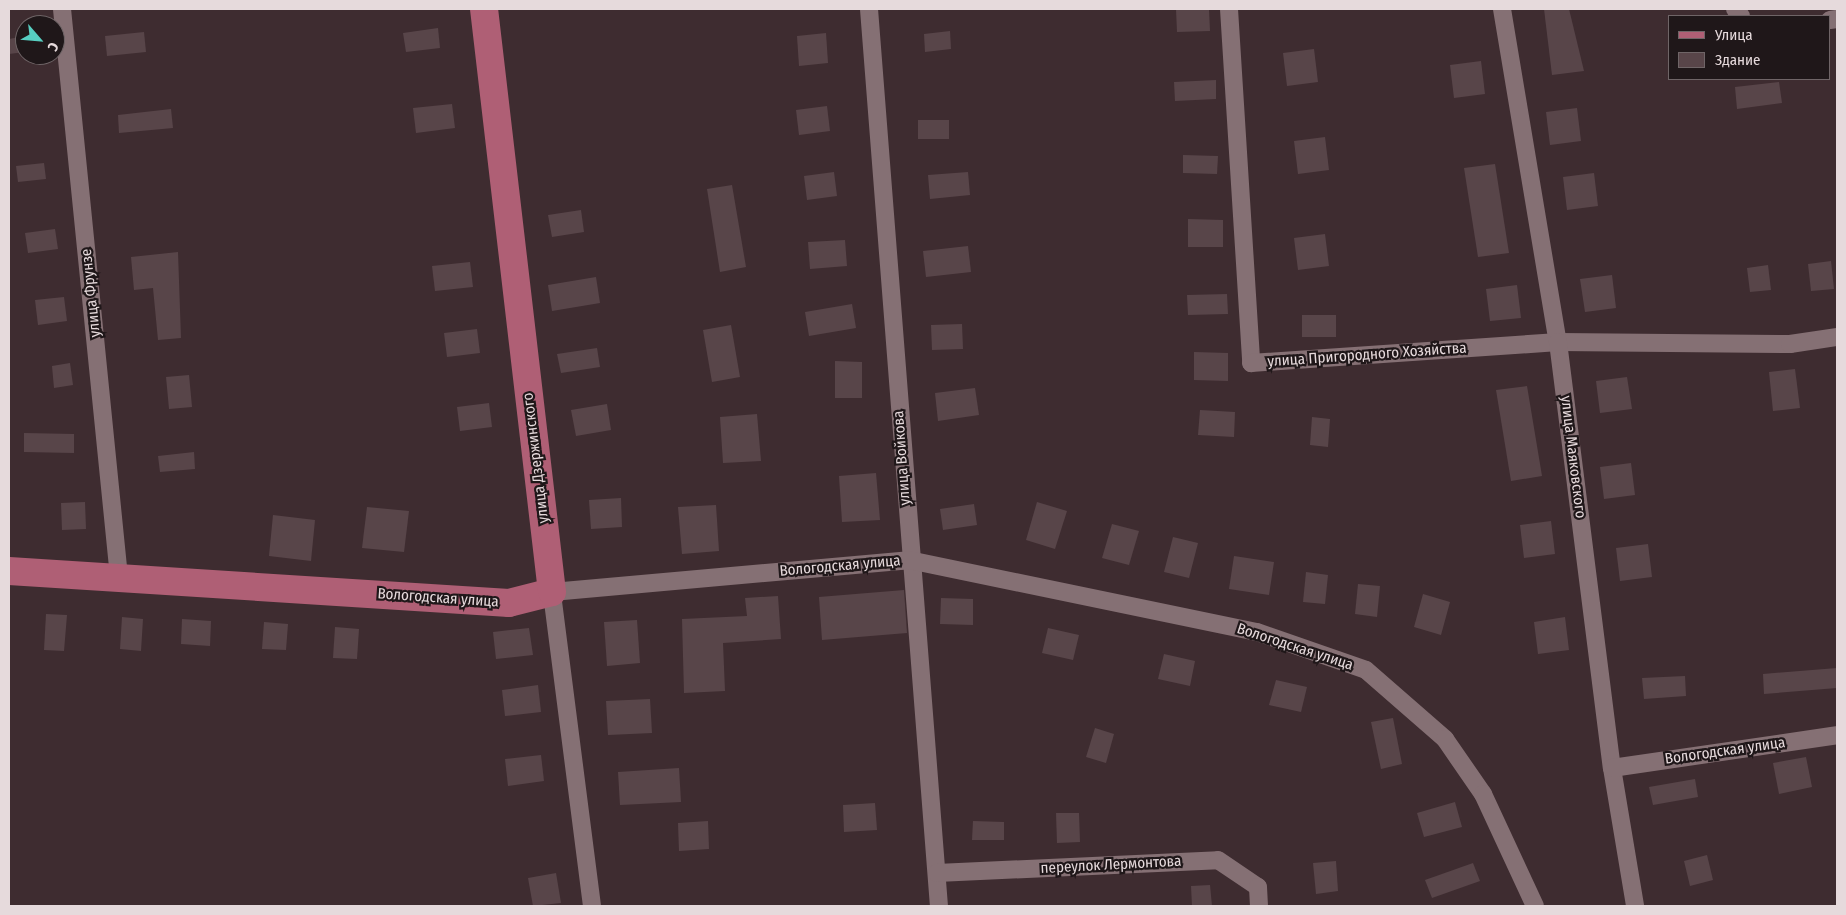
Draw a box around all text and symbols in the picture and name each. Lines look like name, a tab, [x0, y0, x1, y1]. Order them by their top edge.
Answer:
north arrow	[15, 15, 65, 65]
legend	[1668, 15, 1831, 80]
text: Улица	[1715, 26, 1753, 44]
text: С	[44, 39, 62, 54]
text: Здание	[1715, 51, 1761, 69]
street label: улица Фрунзе	[77, 248, 105, 338]
street label: улица Пригородного Хозяйства	[1267, 339, 1467, 371]
street label: улица Дзержинского	[519, 392, 553, 524]
street label: улица Маяковского	[1557, 395, 1589, 519]
street label: улица Войкова	[890, 410, 914, 506]
street label: Вологодская улица	[779, 552, 901, 580]
street label: Вологодская улица	[377, 585, 499, 611]
street label: Вологодская улица	[1235, 620, 1355, 674]
street label: Вологодская улица	[1664, 734, 1786, 768]
street label: переулок Лермонтова	[1040, 852, 1182, 878]

